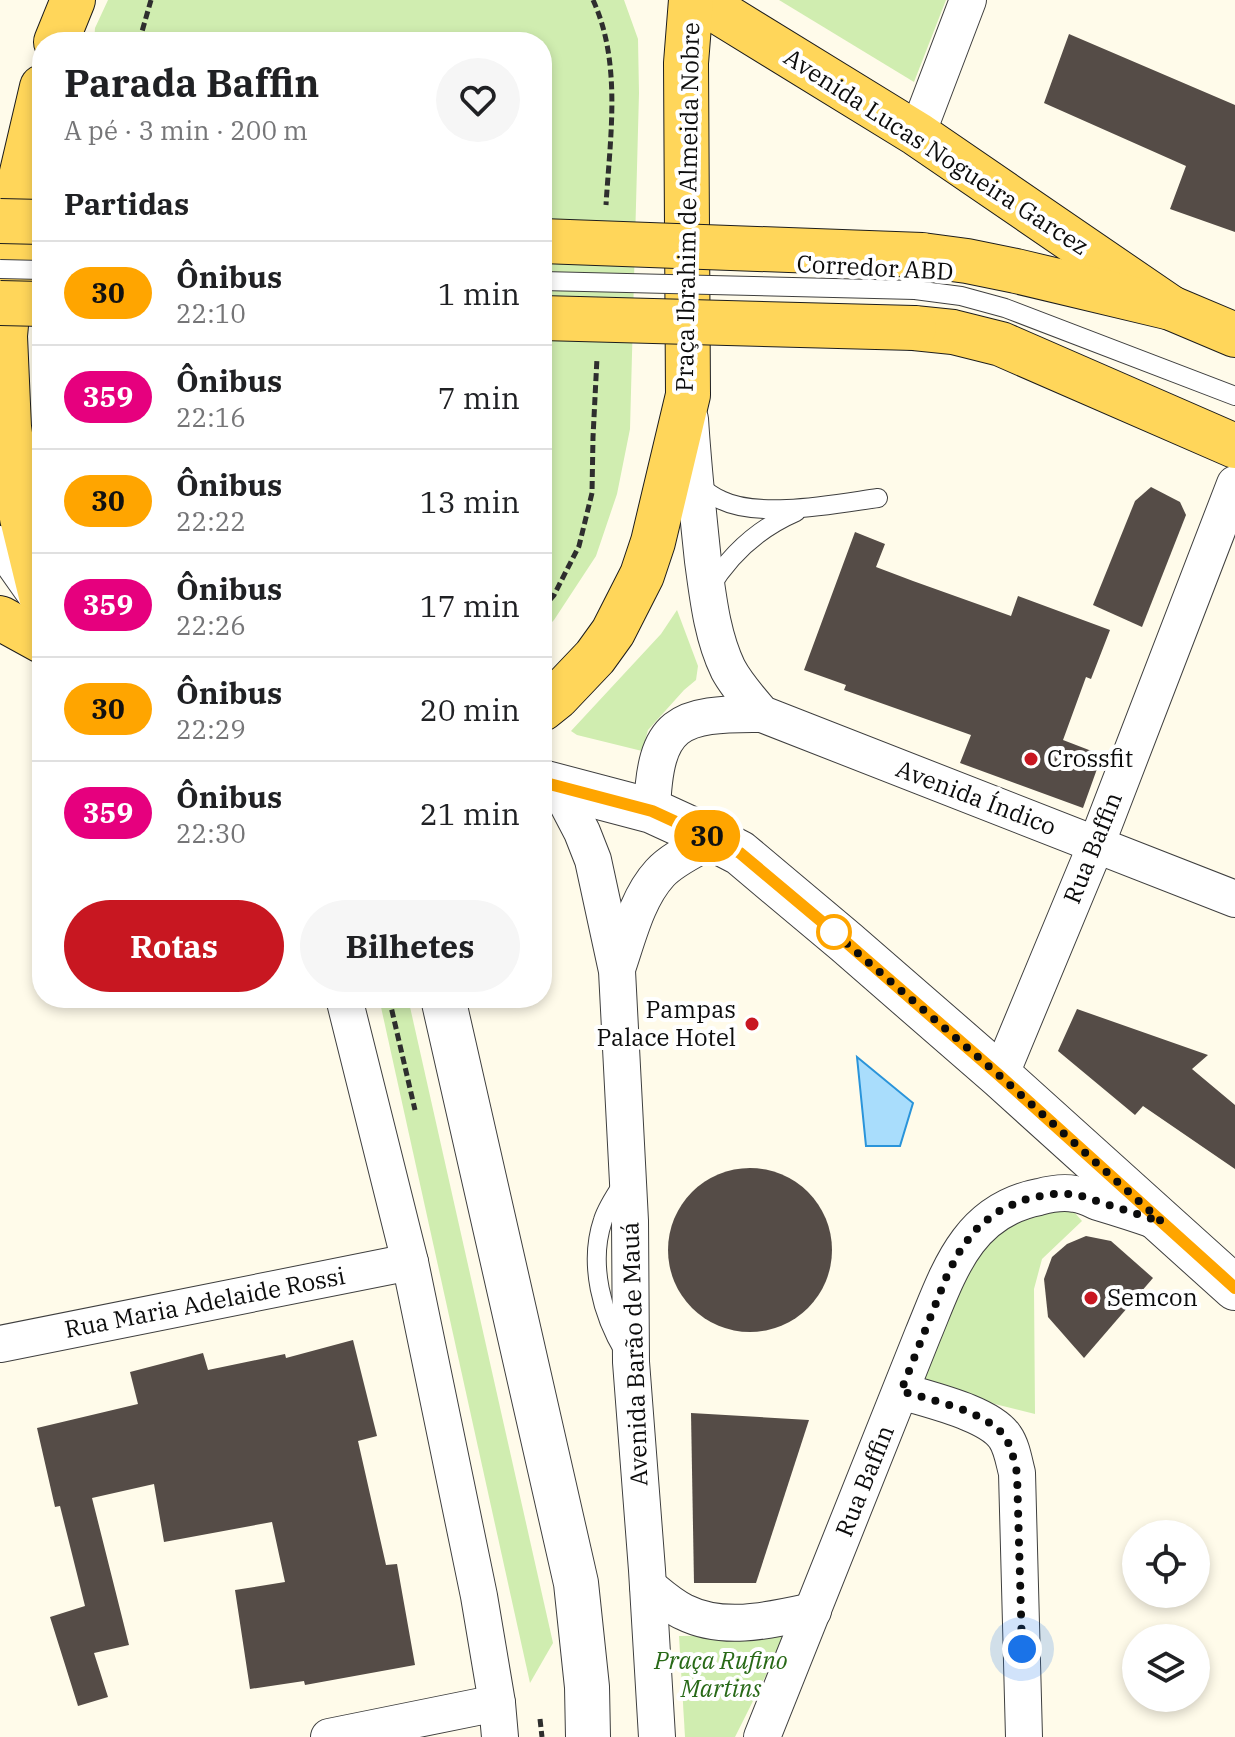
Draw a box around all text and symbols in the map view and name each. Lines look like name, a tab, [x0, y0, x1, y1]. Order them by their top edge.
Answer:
street label: Praça Ibrahim de Almeida Nobre	[668, 22, 706, 392]
street label: Avenida Lucas Nogueira Garcez	[778, 40, 1095, 262]
text: Parada Baffin	[64, 58, 319, 107]
button: heart	[436, 58, 520, 142]
text: A pé · 3 min · 200 m	[64, 113, 308, 147]
text: Partidas	[64, 184, 189, 223]
street label: Corredor ABD	[796, 247, 954, 287]
text: Ônibus	[176, 257, 282, 296]
text: 30	[91, 274, 125, 311]
text: 1 min	[438, 274, 520, 313]
text: 22:10	[176, 296, 246, 330]
text: Ônibus	[176, 361, 282, 400]
text: 359	[83, 378, 133, 415]
text: 7 min	[438, 378, 520, 417]
text: 22:16	[176, 400, 246, 434]
text: Ônibus	[176, 465, 282, 504]
text: 30	[91, 482, 125, 519]
text: 13 min	[420, 482, 520, 521]
text: 22:22	[176, 504, 246, 538]
text: Ônibus	[176, 569, 282, 608]
text: 359	[83, 586, 133, 623]
text: 17 min	[420, 586, 520, 625]
text: 22:26	[176, 608, 246, 642]
text: Ônibus	[176, 673, 282, 712]
text: 30	[91, 690, 125, 727]
text: 20 min	[420, 690, 520, 729]
text: 22:29	[176, 712, 246, 746]
place label: Crossfit	[1047, 742, 1133, 774]
marker: Crossfit	[1022, 750, 1040, 768]
street label: Avenida Índico	[892, 752, 1061, 842]
text: Ônibus	[176, 777, 282, 816]
street label: Rua Baffin	[1055, 787, 1129, 908]
text: 359	[83, 794, 133, 831]
text: 21 min	[420, 794, 520, 833]
line badge: 30	[671, 810, 743, 862]
text: 22:30	[176, 816, 246, 850]
text: 30	[690, 817, 724, 854]
button: Rotas	[64, 900, 284, 992]
button: Bilhetes	[300, 900, 520, 992]
unlabelled marker	[817, 915, 851, 949]
place label: Pampas Palace Hotel	[596, 993, 736, 1053]
marker: Pampas Palace Hotel	[743, 1015, 761, 1033]
street label: Avenida Barão de Mauá	[613, 1221, 655, 1487]
street label: Rua Maria Adelaide Rossi	[62, 1259, 348, 1345]
place label: Semcon	[1107, 1281, 1198, 1313]
marker: Semcon	[1082, 1289, 1100, 1307]
street label: Rua Baffin	[827, 1420, 901, 1541]
map controls	[1122, 1520, 1210, 1712]
button: locate	[1122, 1520, 1210, 1608]
button: layers	[1122, 1624, 1210, 1712]
your location	[1002, 1629, 1042, 1669]
park label: Praça Rufino Martins	[653, 1644, 788, 1704]

